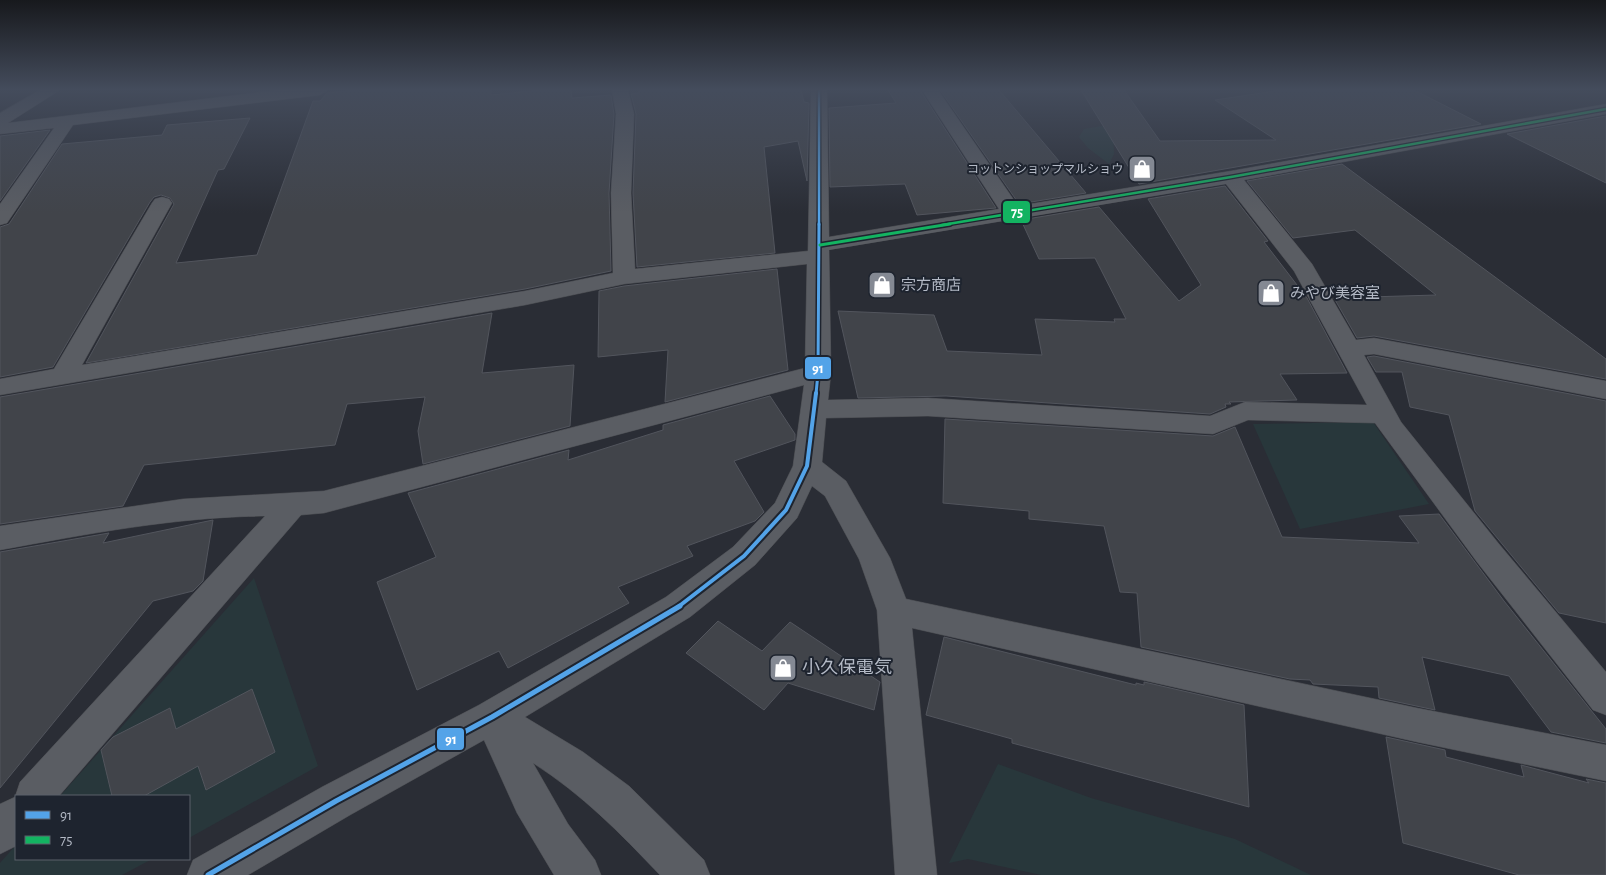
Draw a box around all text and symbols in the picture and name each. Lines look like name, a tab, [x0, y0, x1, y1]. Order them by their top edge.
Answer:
shop icon: コットンショップマルショウ	[1127, 154, 1157, 184]
place label: コットンショップマルショウ	[967, 163, 1123, 175]
line badge: 75	[1002, 200, 1031, 224]
text: 75	[1011, 206, 1023, 220]
shop icon: 宗方商店	[867, 270, 897, 300]
place label: 宗方商店	[901, 277, 961, 293]
shop icon: みやび美容室	[1256, 278, 1286, 308]
place label: みやび美容室	[1290, 285, 1380, 301]
line badge: 91	[804, 356, 832, 380]
text: 91	[812, 362, 824, 376]
shop icon: 小久保電気	[768, 653, 798, 683]
place label: 小久保電気	[802, 657, 892, 677]
line badge: 91	[436, 727, 465, 751]
text: 91	[445, 733, 457, 747]
legend	[15, 795, 190, 860]
text: 91	[60, 808, 72, 823]
text: 75	[60, 833, 73, 848]

